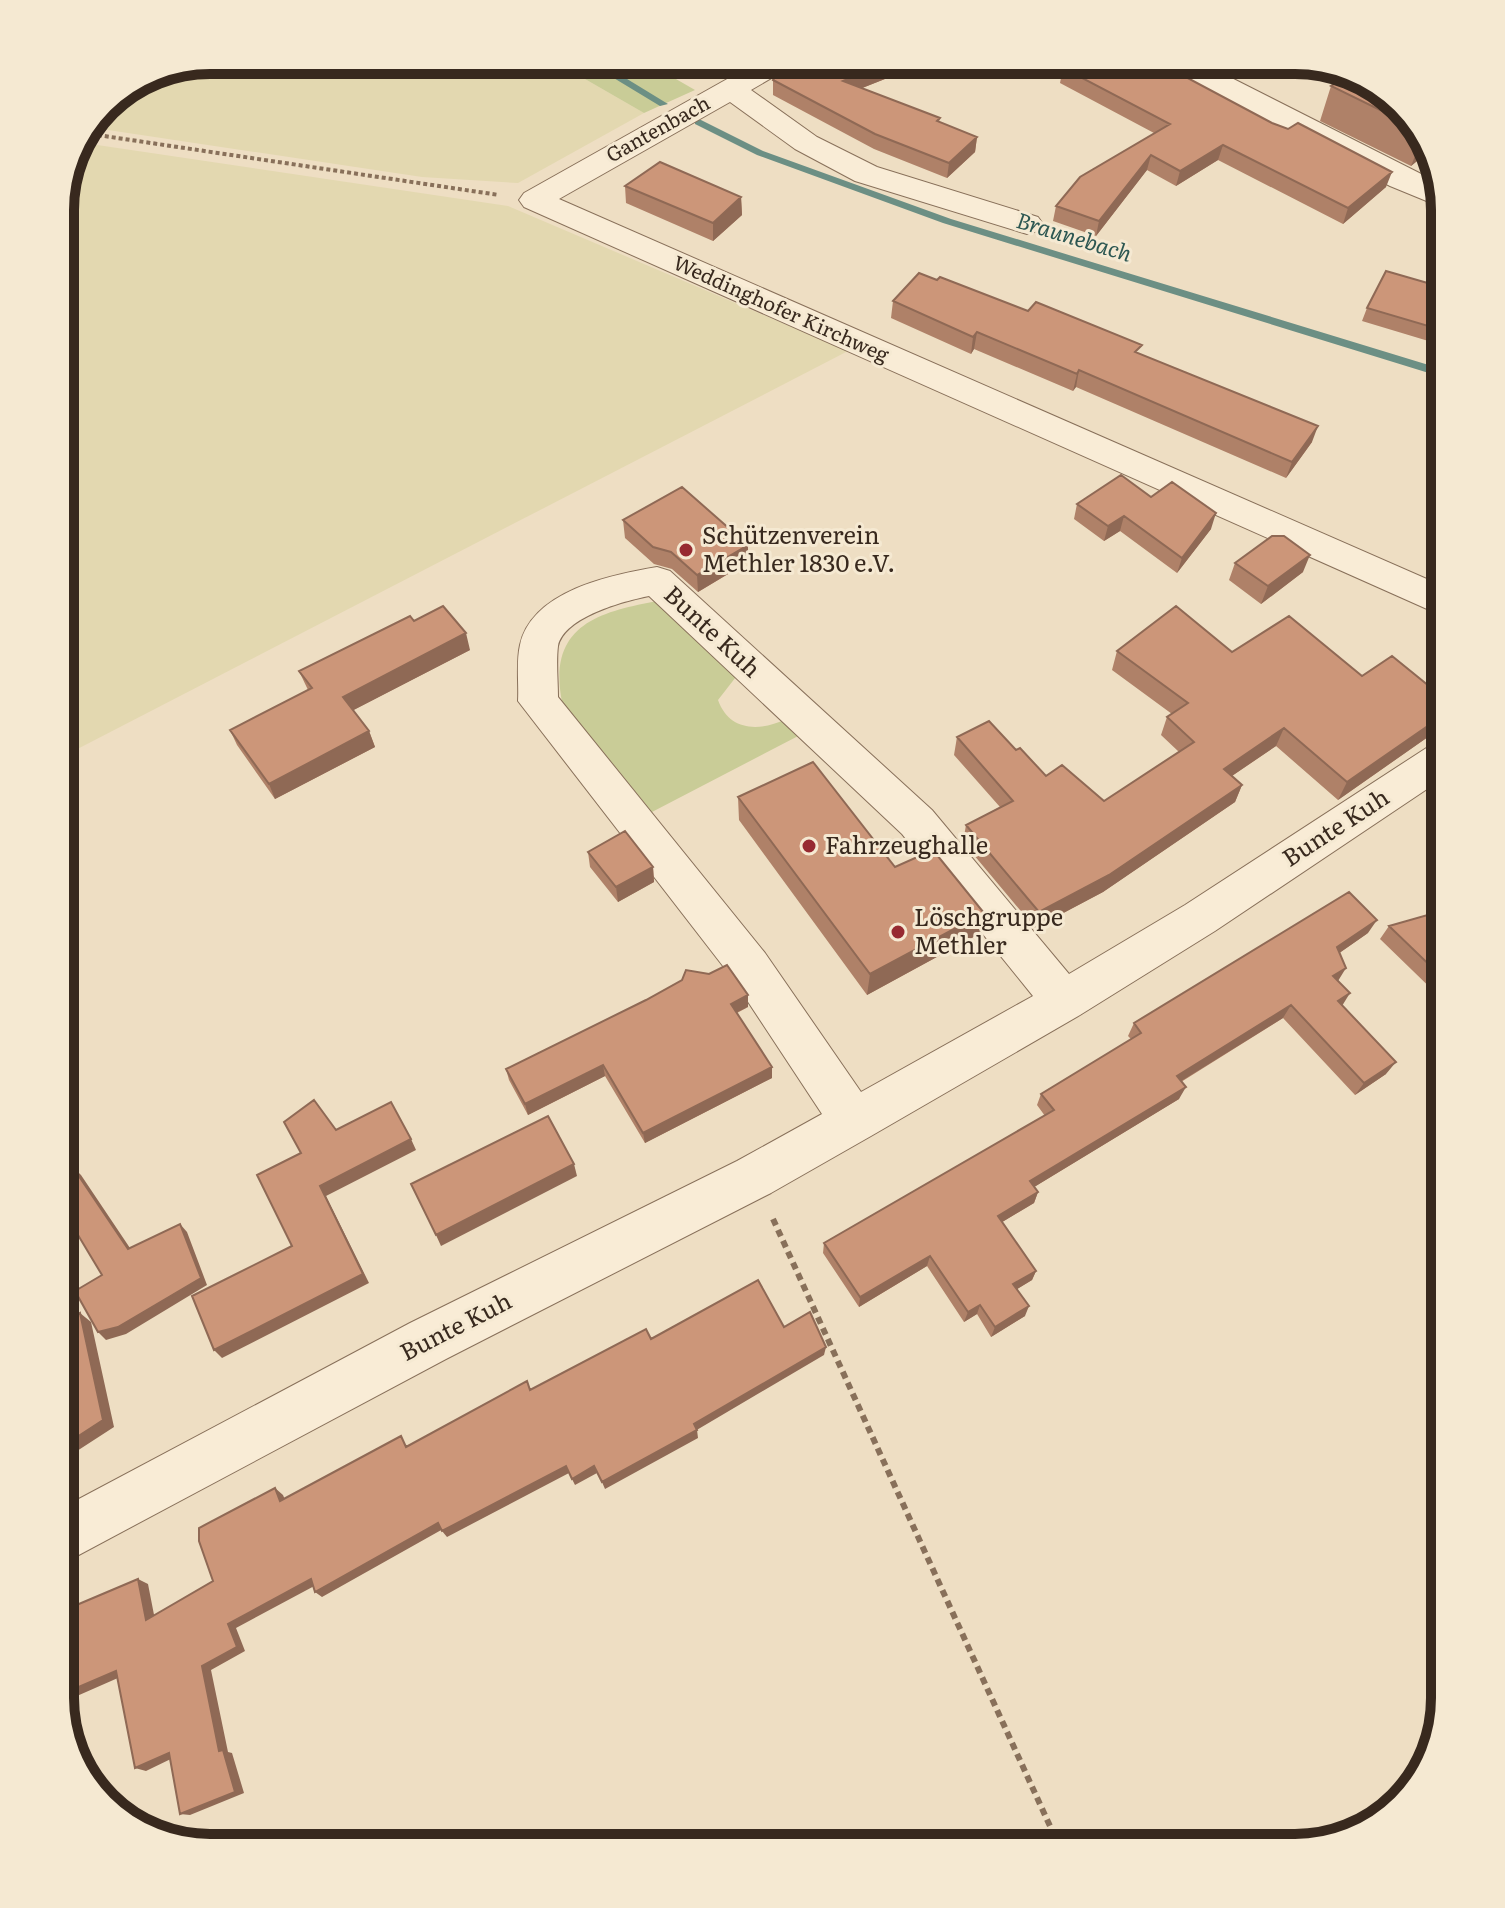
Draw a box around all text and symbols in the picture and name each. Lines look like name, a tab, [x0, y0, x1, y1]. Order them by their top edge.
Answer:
street label: Gantenbach	[600, 86, 715, 168]
water label: Braunebach	[1013, 202, 1136, 269]
street label: Weddinghofer Kirchweg	[669, 246, 895, 369]
place label: Schützenverein Methler 1830 e.V.	[702, 516, 895, 579]
marker: Schützenverein Methler 1830 e.V.	[677, 541, 695, 559]
street label: Bunte Kuh	[657, 576, 770, 684]
street label: Bunte Kuh	[1274, 778, 1395, 874]
place label: Fahrzeughalle	[825, 826, 988, 861]
marker: Fahrzeughalle	[800, 837, 818, 855]
place label: Löschgruppe Methler	[914, 898, 1063, 961]
marker: Löschgruppe Methler	[889, 923, 907, 941]
street label: Bunte Kuh	[393, 1282, 517, 1368]

